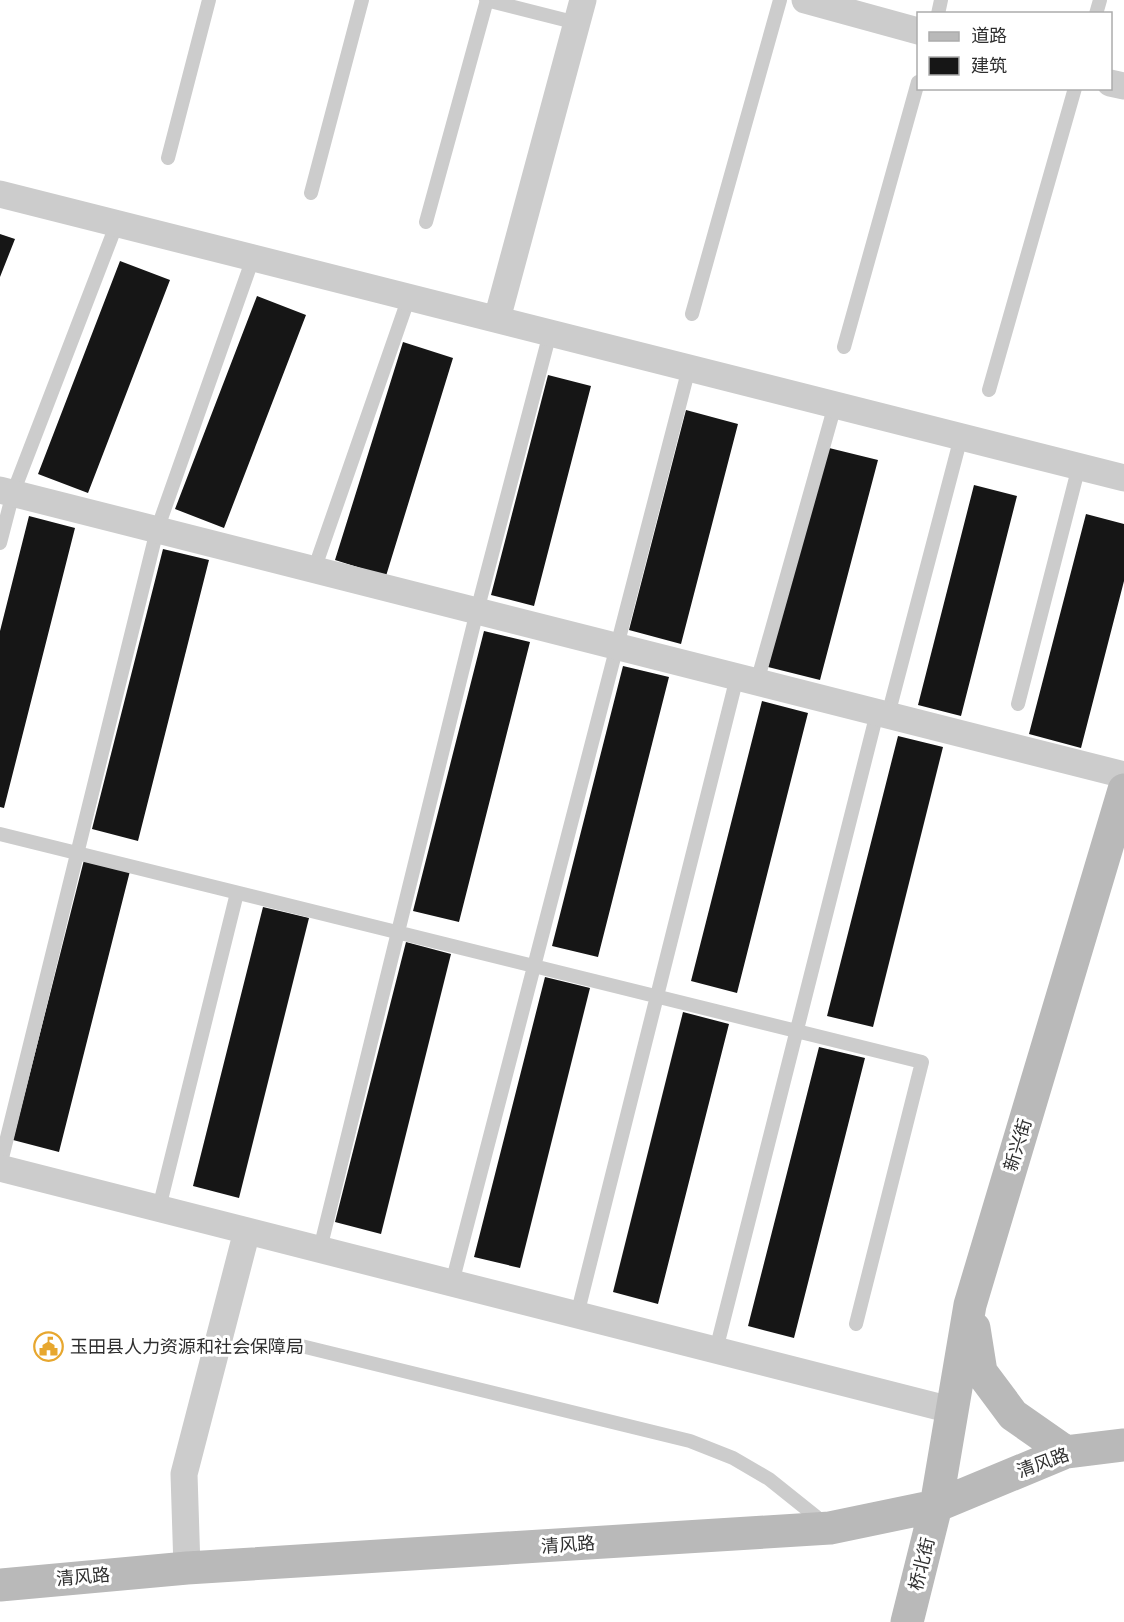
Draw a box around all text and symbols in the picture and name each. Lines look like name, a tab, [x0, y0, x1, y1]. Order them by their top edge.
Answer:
legend	[917, 12, 1112, 90]
text: 道路	[971, 24, 1007, 47]
text: 建筑	[971, 54, 1007, 77]
street label: 新兴街	[999, 1116, 1036, 1174]
public building icon: 玉田县人力资源和社会保障局	[33, 1331, 65, 1363]
place label: 玉田县人力资源和社会保障局	[70, 1335, 304, 1358]
street label: 清风路	[1014, 1442, 1072, 1483]
street label: 清风路	[540, 1531, 596, 1558]
street label: 桥北街	[904, 1535, 939, 1593]
street label: 清风路	[55, 1563, 111, 1590]

